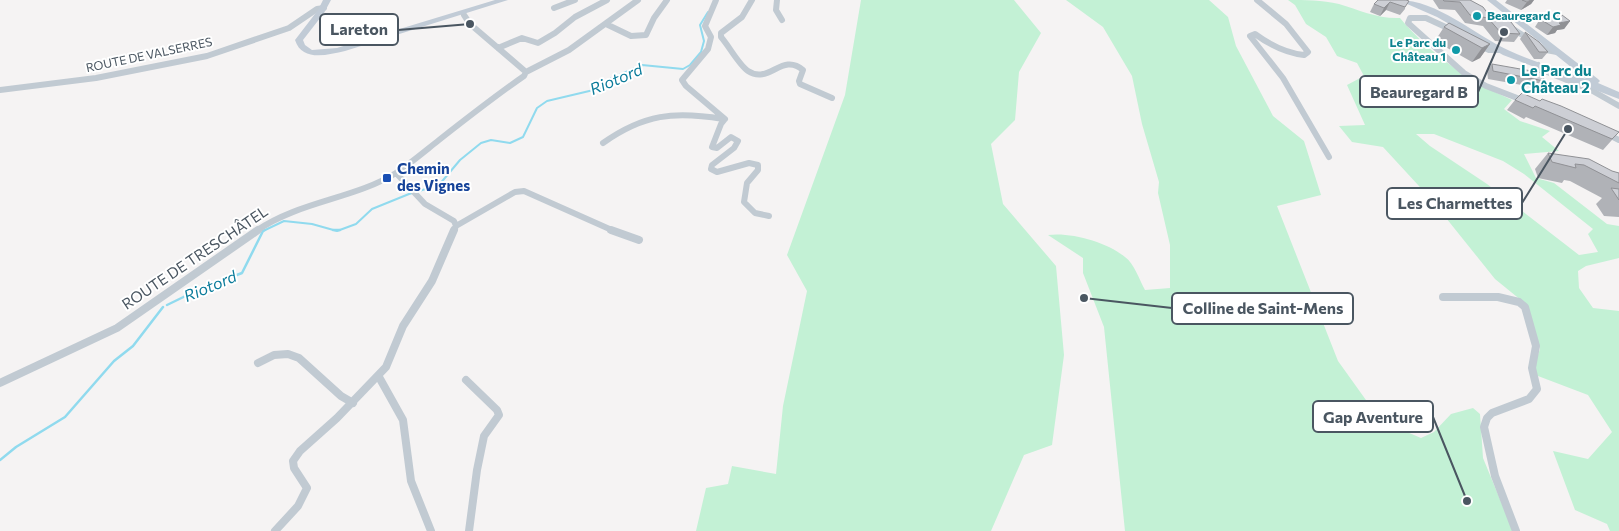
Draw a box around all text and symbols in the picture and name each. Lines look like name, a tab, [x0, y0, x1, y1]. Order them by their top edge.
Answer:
place label: Beauregard C	[1487, 8, 1561, 22]
marker: Beauregard C	[1471, 10, 1483, 22]
callout: Lareton	[320, 14, 398, 45]
text: Lareton	[330, 19, 388, 38]
street label: ROUTE DE VALSERRES	[84, 34, 213, 74]
place label: Le Parc du Château 1	[1390, 35, 1446, 63]
marker: Le Parc du Château 1	[1450, 44, 1462, 56]
water label: Riotord	[587, 59, 646, 98]
place label: Le Parc du Château 2	[1521, 61, 1592, 96]
marker: Le Parc du Château 2	[1505, 74, 1517, 86]
callout: Beauregard B	[1360, 76, 1478, 107]
text: Beauregard B	[1370, 82, 1468, 101]
place label: Chemin des Vignes	[397, 159, 470, 194]
marker: Chemin des Vignes	[381, 172, 393, 184]
callout: Les Charmettes	[1387, 188, 1522, 219]
text: Les Charmettes	[1397, 193, 1513, 212]
street label: ROUTE DE TRESCHÂTEL	[117, 200, 271, 313]
water label: Riotord	[181, 266, 240, 305]
callout: Colline de Saint-Mens	[1172, 293, 1353, 324]
text: Colline de Saint-Mens	[1183, 298, 1343, 317]
callout: Gap Aventure	[1313, 401, 1433, 432]
text: Gap Aventure	[1323, 407, 1423, 426]

